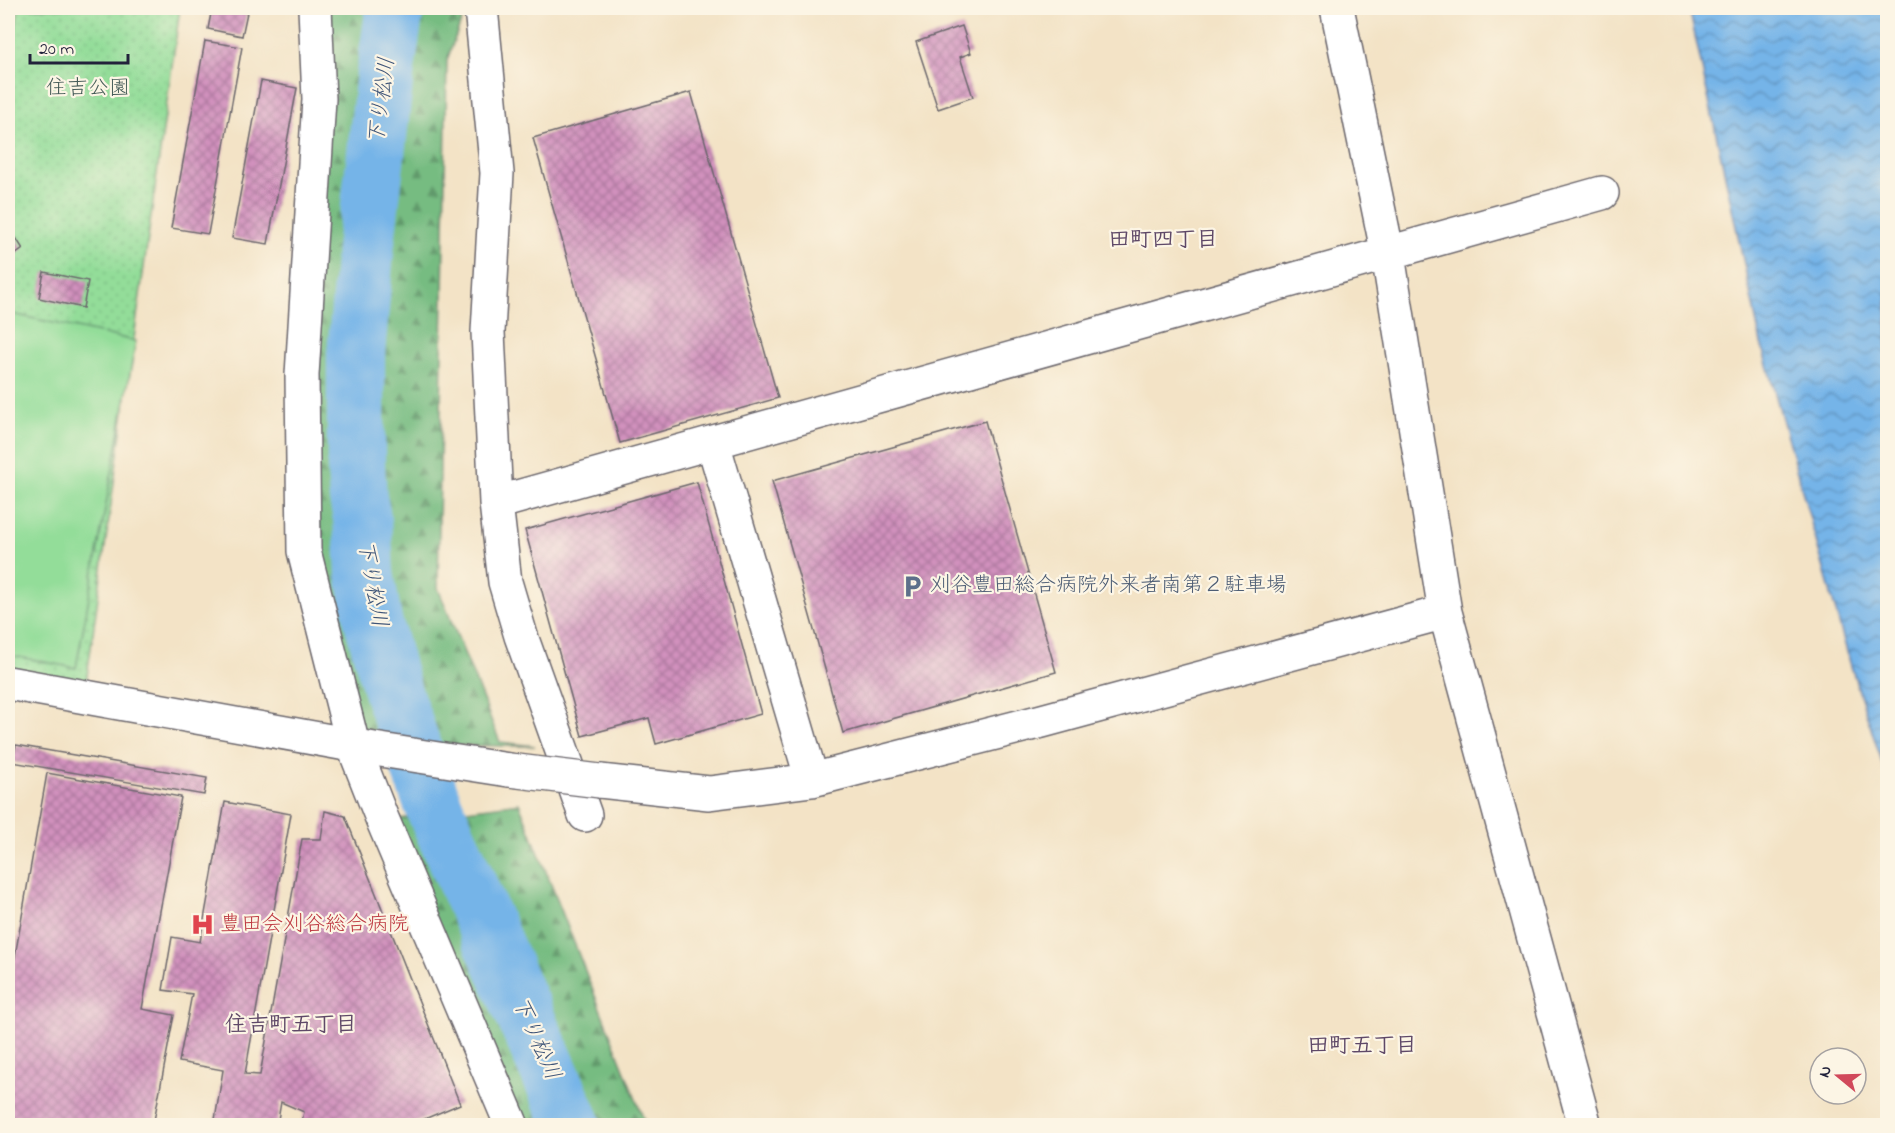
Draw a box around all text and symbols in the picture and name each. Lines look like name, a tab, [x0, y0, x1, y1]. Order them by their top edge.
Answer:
scale bar	[30, 27, 128, 65]
text: 20 m	[39, 37, 74, 63]
water label: 下り松川	[362, 55, 404, 147]
park label: 住吉公園	[46, 74, 130, 104]
district label: 田町四丁目	[1108, 225, 1218, 257]
water label: 下り松川	[348, 538, 394, 630]
place label: 刈谷豊田総合病院外来者南第２駐車場	[930, 571, 1287, 601]
parking icon: 刈谷豊田総合病院外来者南第２駐車場	[899, 573, 925, 599]
place label: 豊田会刈谷総合病院	[220, 910, 409, 940]
hospital icon: 豊田会刈谷総合病院	[189, 912, 215, 938]
water label: 下り松川	[502, 992, 568, 1086]
district label: 住吉町五丁目	[225, 1010, 357, 1042]
district label: 田町五丁目	[1307, 1031, 1417, 1063]
north arrow	[1808, 1046, 1868, 1106]
text: N	[1813, 1063, 1839, 1081]

